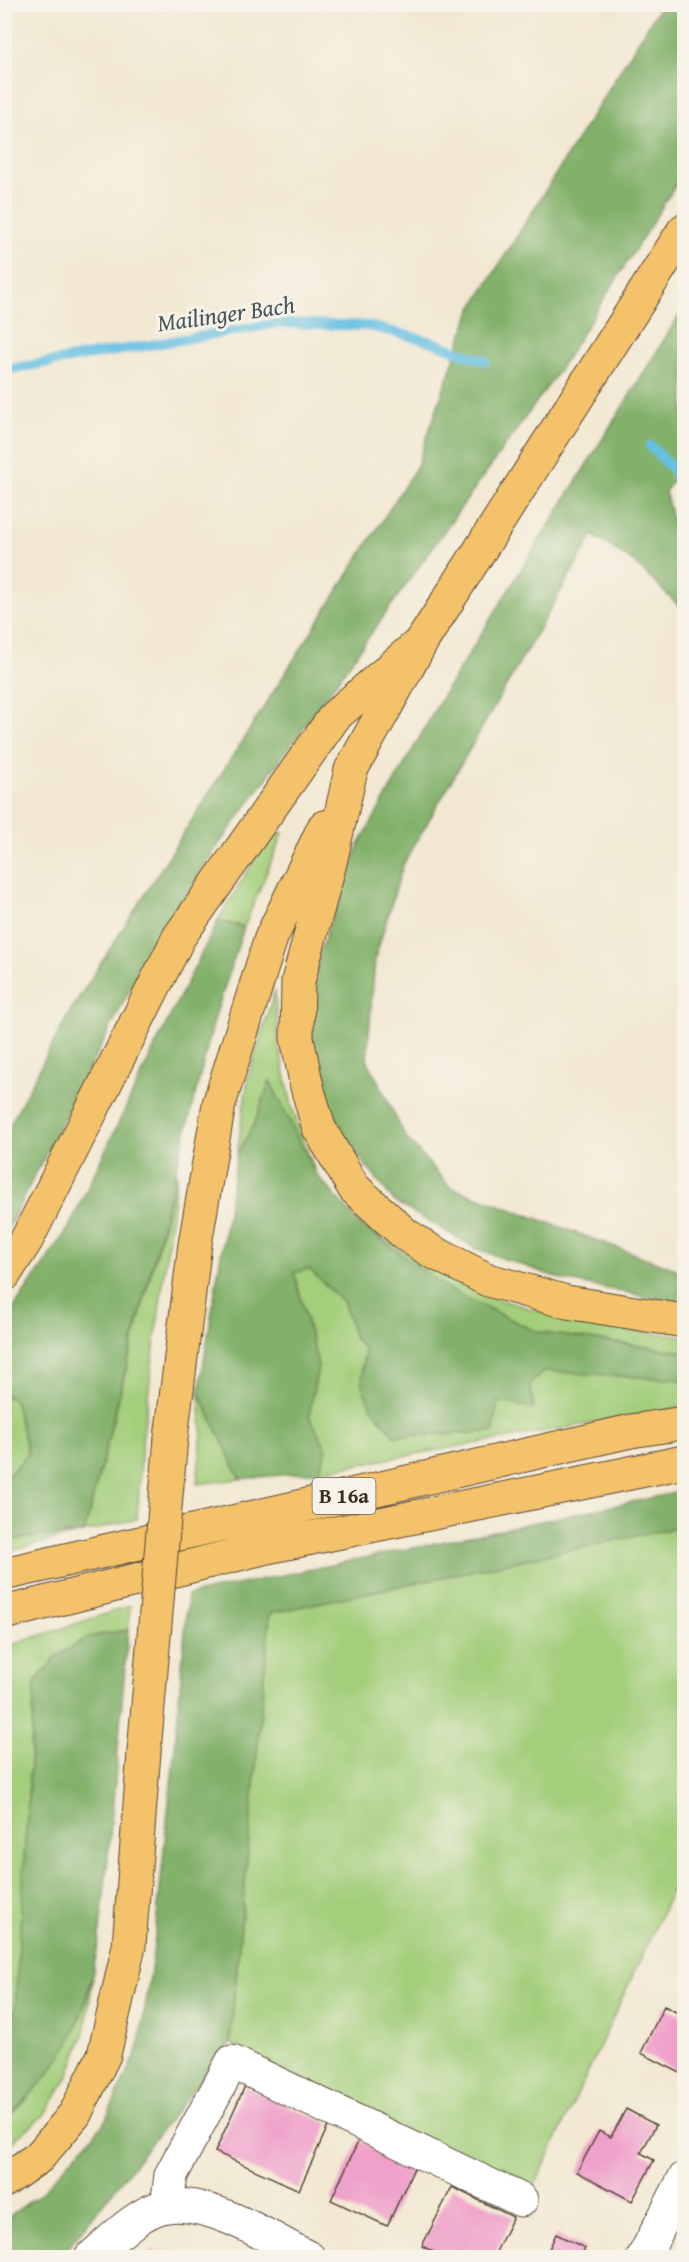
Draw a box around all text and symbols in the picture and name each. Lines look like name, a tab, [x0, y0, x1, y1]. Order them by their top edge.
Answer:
water label: Mailinger Bach	[155, 287, 297, 340]
road number: B 16a	[312, 1478, 376, 1514]

